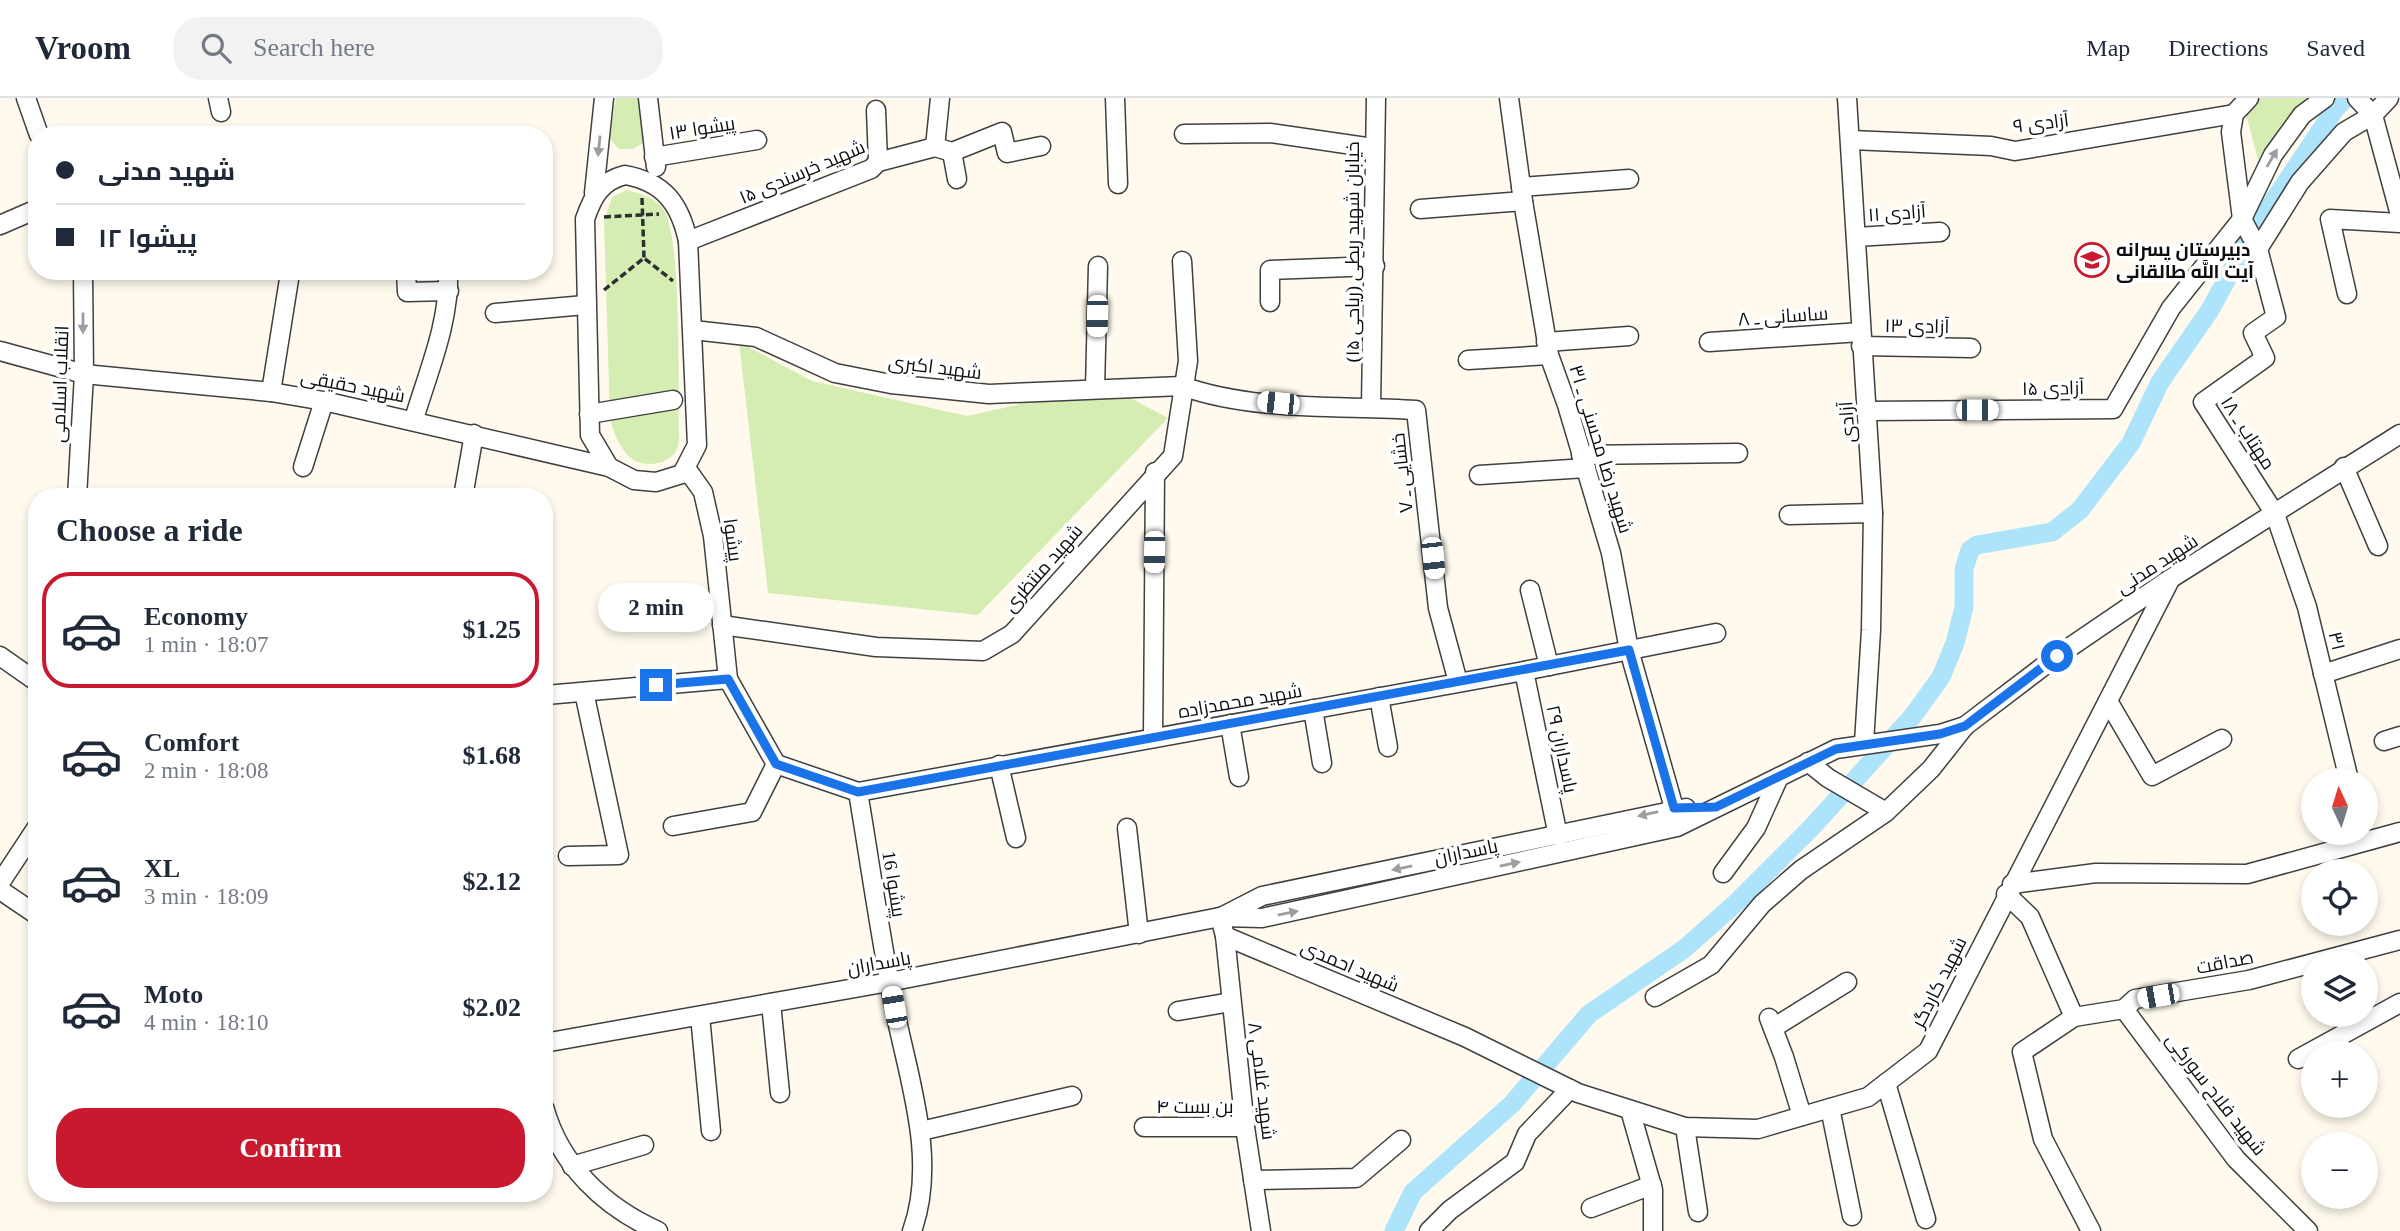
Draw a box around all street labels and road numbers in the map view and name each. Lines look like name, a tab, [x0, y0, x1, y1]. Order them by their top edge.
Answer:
street label: آزادی ۹	[2012, 109, 2070, 138]
street label: پیشوا ۱۳	[667, 112, 737, 146]
street label: شهید خرسندی ۱۵	[736, 136, 868, 209]
street label: خیابان شهید ربطی (ریاحی ۱۵)	[1342, 141, 1364, 363]
street label: آزادی ۱۱	[1867, 201, 1927, 226]
street label: ساسانی ـ ۸	[1737, 302, 1829, 331]
street label: آزادی ۱۳	[1884, 315, 1950, 338]
street label: انقلاب اسلامی	[47, 325, 74, 443]
street label: شهید اکبری	[887, 351, 983, 384]
street label: شهید رضا محسنی ـ ۳۱	[1564, 362, 1637, 536]
street label: شهید حقیقی	[299, 366, 407, 407]
street label: آزادی ۱۵	[2022, 377, 2084, 400]
street label: مهتاب ـ ۱۸	[2216, 393, 2279, 474]
street label: آزادی	[1835, 401, 1860, 443]
street label: خشایی ـ ۷	[1387, 432, 1418, 514]
street label: پیشوا	[718, 517, 746, 563]
street label: شهید منتظری	[999, 520, 1087, 617]
street label: شهید مدنی	[2112, 530, 2202, 599]
street label: ۳۱	[2325, 630, 2349, 652]
street label: شهید محمدزاده	[1176, 680, 1304, 723]
street label: پاسداران ۲۹	[1541, 703, 1582, 795]
street label: پاسداران	[1432, 835, 1500, 871]
street label: پیشوا 16	[876, 849, 910, 919]
street label: شهید کاردگر	[1907, 933, 1972, 1032]
street label: شهید احمدی	[1297, 936, 1402, 997]
street label: صداقت	[2195, 946, 2255, 978]
street label: پاسداران	[845, 947, 913, 981]
street label: ۸ شهید غلامی	[1243, 1021, 1280, 1141]
street label: شهید فلاح سورکی	[2159, 1029, 2270, 1161]
street label: بن بست ۴	[1156, 1096, 1234, 1118]

